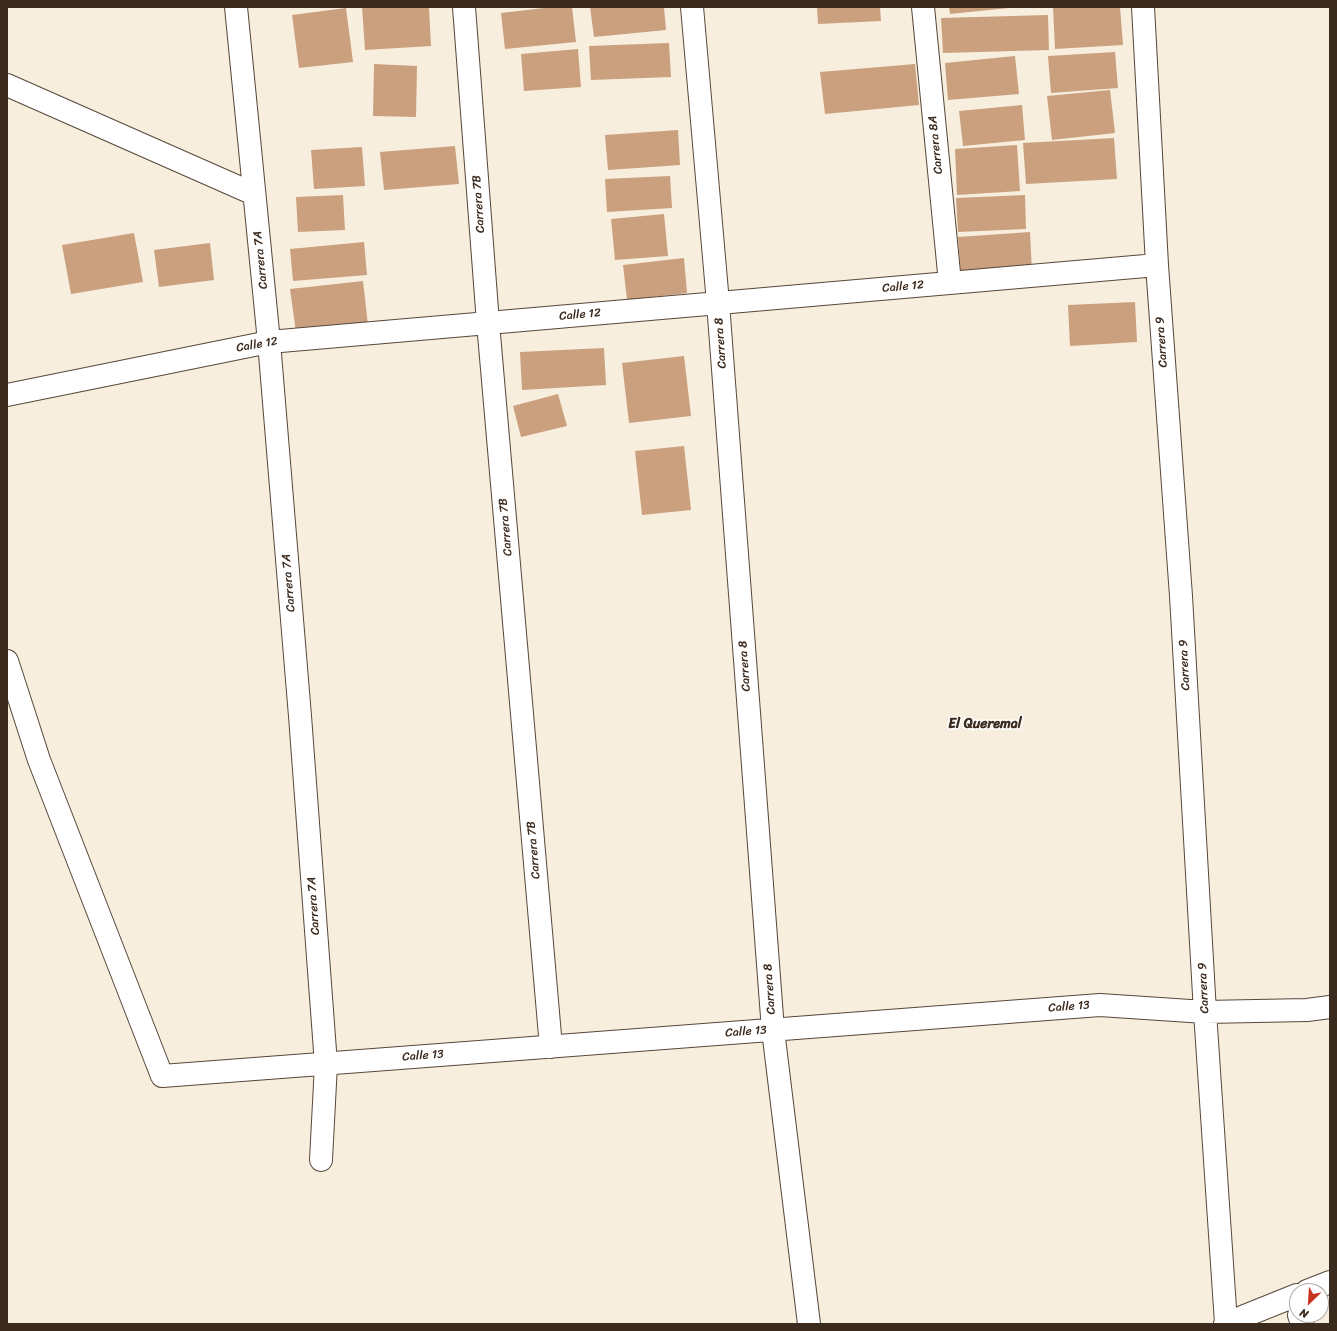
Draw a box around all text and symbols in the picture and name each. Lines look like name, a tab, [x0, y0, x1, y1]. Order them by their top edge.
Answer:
street label: Carrera 8A	[926, 115, 946, 175]
street label: Carrera 7B	[470, 175, 488, 233]
street label: Carrera 7A	[251, 230, 271, 290]
street label: Calle 12	[882, 278, 924, 296]
street label: Calle 12	[559, 306, 601, 324]
street label: Carrera 9	[1153, 316, 1171, 368]
street label: Carrera 8	[712, 317, 730, 369]
street label: Calle 12	[235, 334, 279, 356]
street label: Carrera 7B	[496, 497, 516, 557]
street label: Carrera 7A	[279, 553, 299, 613]
street label: Carrera 9	[1176, 639, 1194, 691]
street label: Carrera 8	[736, 640, 754, 692]
district label: El Queremal	[948, 716, 1022, 732]
street label: Carrera 7B	[524, 820, 544, 880]
street label: Carrera 7A	[305, 876, 323, 936]
street label: Carrera 9	[1195, 962, 1213, 1014]
street label: Carrera 8	[761, 963, 779, 1015]
street label: Calle 13	[1048, 998, 1090, 1016]
street label: Calle 13	[725, 1023, 767, 1041]
street label: Calle 13	[402, 1047, 444, 1065]
north arrow	[1289, 1283, 1329, 1323]
text: N	[1297, 1303, 1312, 1324]

